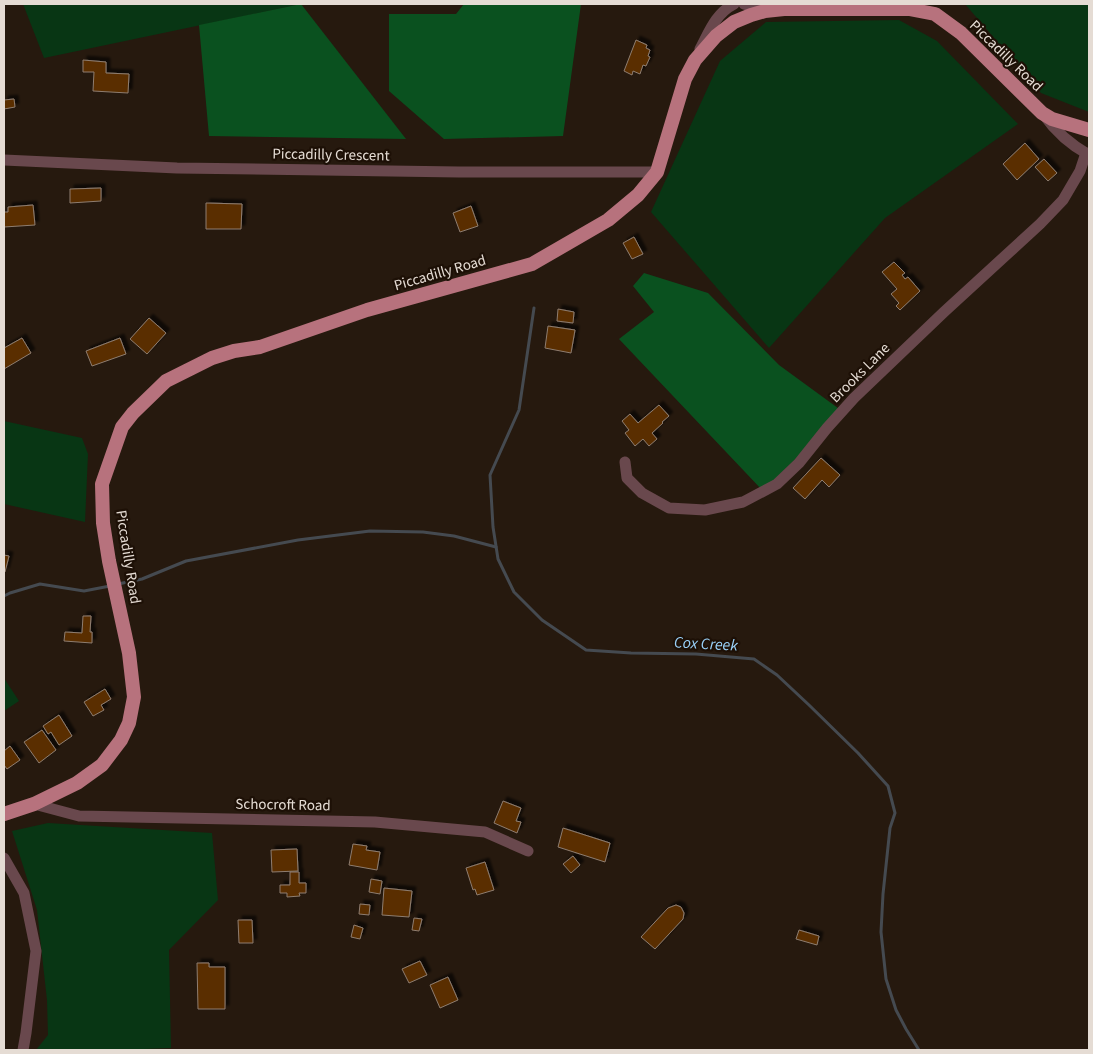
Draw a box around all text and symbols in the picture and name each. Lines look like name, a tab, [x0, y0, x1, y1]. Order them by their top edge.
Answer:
street label: Piccadilly Road	[965, 16, 1047, 96]
street label: Piccadilly Crescent	[272, 143, 390, 167]
street label: Piccadilly Road	[392, 250, 488, 296]
street label: Brooks Lane	[825, 338, 895, 408]
street label: Piccadilly Road	[110, 509, 146, 605]
water label: Cox Creek	[674, 631, 739, 657]
street label: Schocroft Road	[235, 794, 331, 816]

